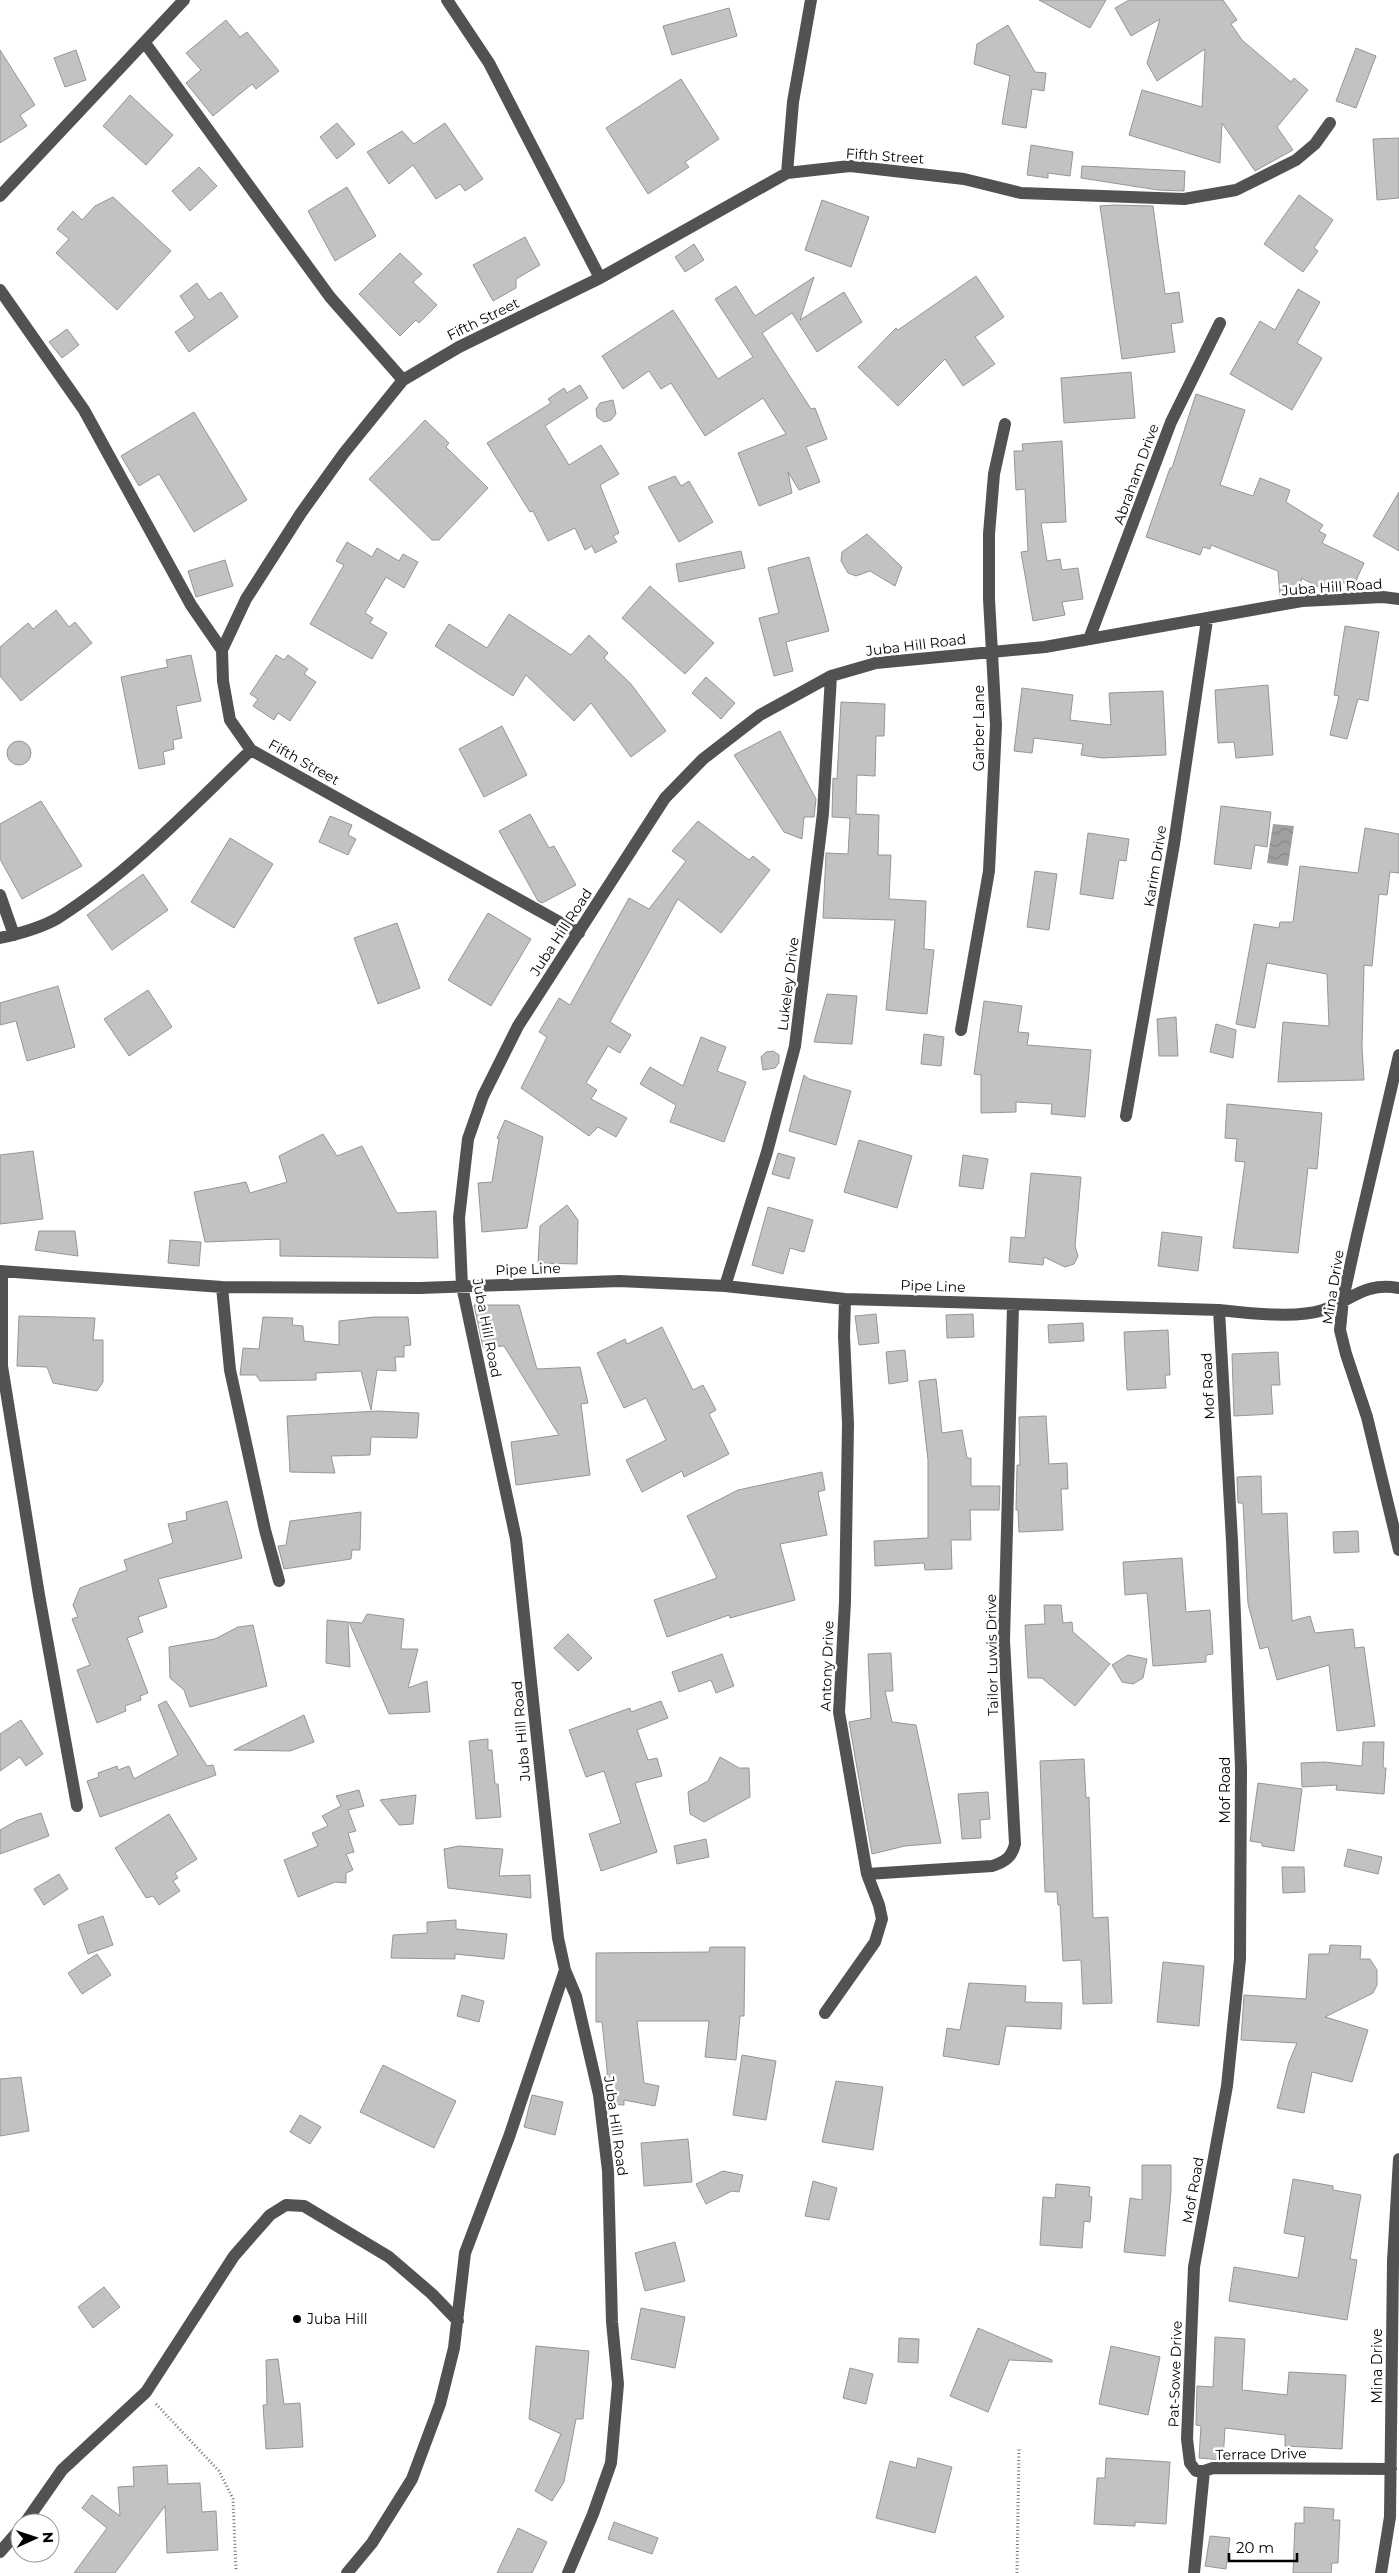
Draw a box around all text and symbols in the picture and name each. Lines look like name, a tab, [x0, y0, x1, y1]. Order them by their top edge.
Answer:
street label: Fifth Street	[845, 144, 925, 168]
street label: Fifth Street	[444, 294, 523, 344]
street label: Abraham Drive	[1109, 421, 1163, 527]
street label: Juba Hill Road	[1280, 575, 1383, 600]
street label: Juba Hill Road	[864, 630, 967, 660]
street label: Garber Lane	[970, 685, 988, 771]
street label: Fifth Street	[265, 735, 343, 789]
street label: Karim Drive	[1140, 824, 1170, 908]
street label: Juba Hill Road	[525, 885, 596, 980]
street label: Lukeley Drive	[773, 936, 803, 1032]
street label: Mina Drive	[1318, 1248, 1348, 1326]
street label: Pipe Line	[495, 1259, 561, 1279]
street label: Juba Hill Road	[468, 1276, 505, 1379]
street label: Pipe Line	[900, 1276, 966, 1296]
street label: Mof Road	[1197, 1352, 1219, 1420]
street label: Tailor Luwis Drive	[982, 1594, 1002, 1716]
street label: Antony Drive	[816, 1620, 838, 1712]
street label: Juba Hill Road	[508, 1680, 534, 1783]
street label: Mof Road	[1216, 1756, 1234, 1824]
street label: Juba Hill Road	[600, 2074, 632, 2177]
street label: Mof Road	[1178, 2155, 1208, 2225]
place label: Juba Hill	[306, 2310, 367, 2328]
marker: Juba Hill	[291, 2313, 303, 2325]
street label: Pat-Sowe Drive	[1164, 2320, 1186, 2428]
street label: Mina Drive	[1368, 2328, 1386, 2404]
street label: Terrace Drive	[1215, 2444, 1307, 2464]
north arrow	[10, 2513, 60, 2563]
scale bar	[1229, 2530, 1296, 2562]
text: N	[39, 2531, 57, 2543]
text: 20 m	[1236, 2538, 1274, 2557]

